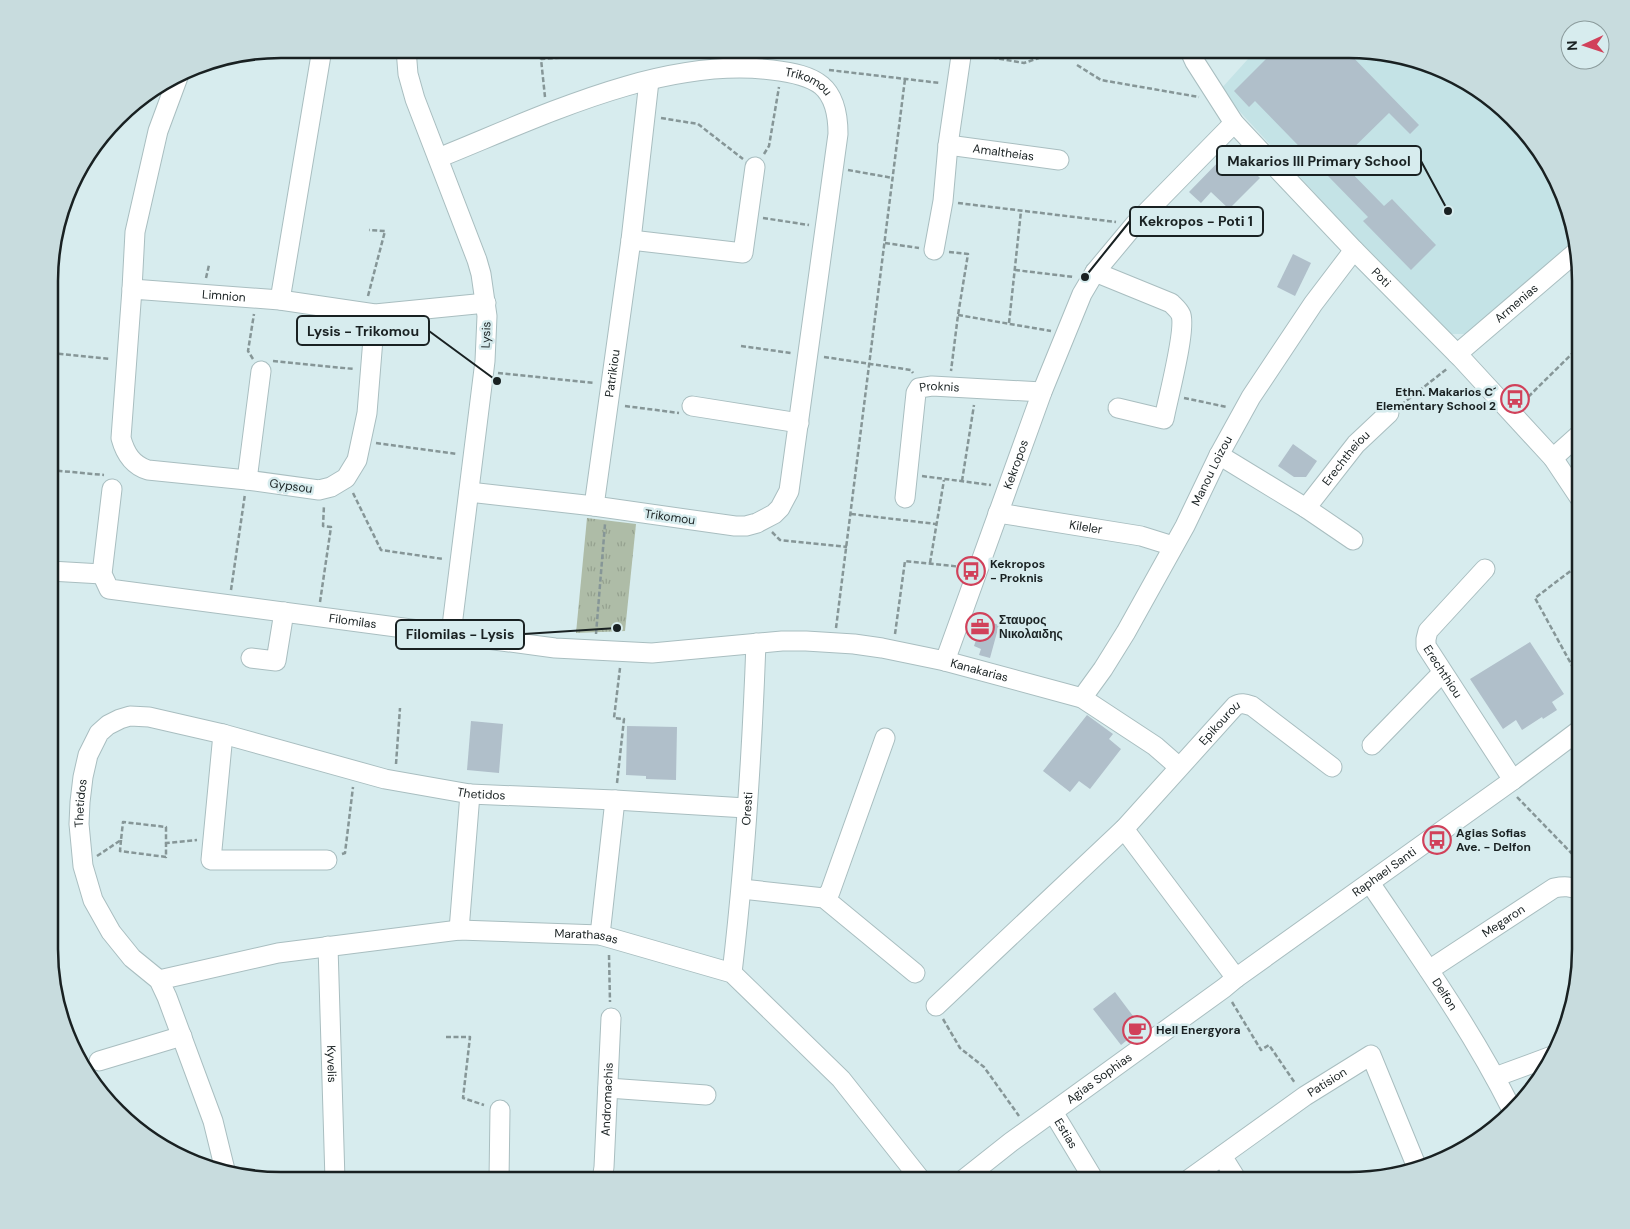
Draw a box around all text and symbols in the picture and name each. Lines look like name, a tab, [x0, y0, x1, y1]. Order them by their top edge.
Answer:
north arrow	[1560, 20, 1610, 70]
text: N	[1563, 40, 1581, 51]
street label: Trikomou	[784, 64, 836, 99]
street label: Amaltheias	[972, 140, 1035, 165]
callout: Makarios III Primary School	[1217, 146, 1421, 175]
text: Makarios III Primary School	[1227, 152, 1411, 170]
callout: Kekropos - Poti 1	[1130, 207, 1263, 236]
text: Kekropos - Poti 1	[1139, 212, 1253, 230]
street label: Poti	[1368, 264, 1394, 291]
street label: Armenias	[1491, 280, 1541, 326]
street label: Limnion	[202, 286, 246, 305]
callout: Lysis - Trikomou	[297, 316, 429, 345]
street label: Lysis	[478, 321, 494, 349]
text: Lysis - Trikomou	[307, 322, 419, 340]
street label: Patrikiou	[601, 348, 624, 398]
street label: Proknis	[918, 378, 960, 396]
place label: Ethn. Makarios C´ Elementary School 2	[1376, 384, 1496, 414]
bus stop icon: Ethn. Makarios C´ Elementary School 2	[1500, 384, 1530, 414]
street label: Erechtheiou	[1318, 427, 1373, 489]
street label: Manou Loizou	[1188, 433, 1236, 509]
street label: Kekropos	[1000, 437, 1032, 491]
street label: Gypsou	[268, 475, 314, 497]
street label: Trikomou	[644, 506, 696, 528]
street label: Kileler	[1068, 517, 1104, 538]
bus stop icon: Kekropos - Proknis	[956, 556, 986, 586]
place label: Kekropos - Proknis	[990, 556, 1045, 586]
street label: Filomilas	[328, 610, 378, 632]
office icon: Σταυρος Νικολαιδης	[965, 612, 995, 642]
place label: Σταυρος Νικολαιδης	[999, 612, 1063, 642]
callout: Filomilas - Lysis	[396, 620, 524, 649]
text: Filomilas - Lysis	[406, 625, 514, 643]
street label: Erechthiou	[1420, 642, 1466, 701]
street label: Kanakarias	[949, 655, 1010, 686]
street label: Epikourou	[1195, 697, 1243, 749]
street label: Thetidos	[71, 778, 91, 828]
street label: Thetidos	[456, 784, 506, 803]
street label: Oresti	[738, 791, 756, 826]
bus stop icon: Agias Sofias Ave. - Delfon	[1422, 825, 1452, 855]
place label: Agias Sofias Ave. - Delfon	[1456, 825, 1531, 855]
street label: Raphael Santi	[1349, 844, 1420, 900]
street label: Megaron	[1479, 901, 1528, 941]
street label: Marathasas	[554, 925, 620, 948]
street label: Delfon	[1428, 975, 1461, 1014]
cafe icon: Hell Energyora	[1122, 1015, 1152, 1045]
place label: Hell Energyora	[1156, 1022, 1241, 1038]
street label: Kyvelis	[323, 1045, 340, 1083]
street label: Agias Sophias	[1063, 1049, 1135, 1107]
street label: Andromachis	[597, 1062, 617, 1136]
street label: Patision	[1304, 1064, 1350, 1101]
street label: Estias	[1051, 1115, 1081, 1152]

